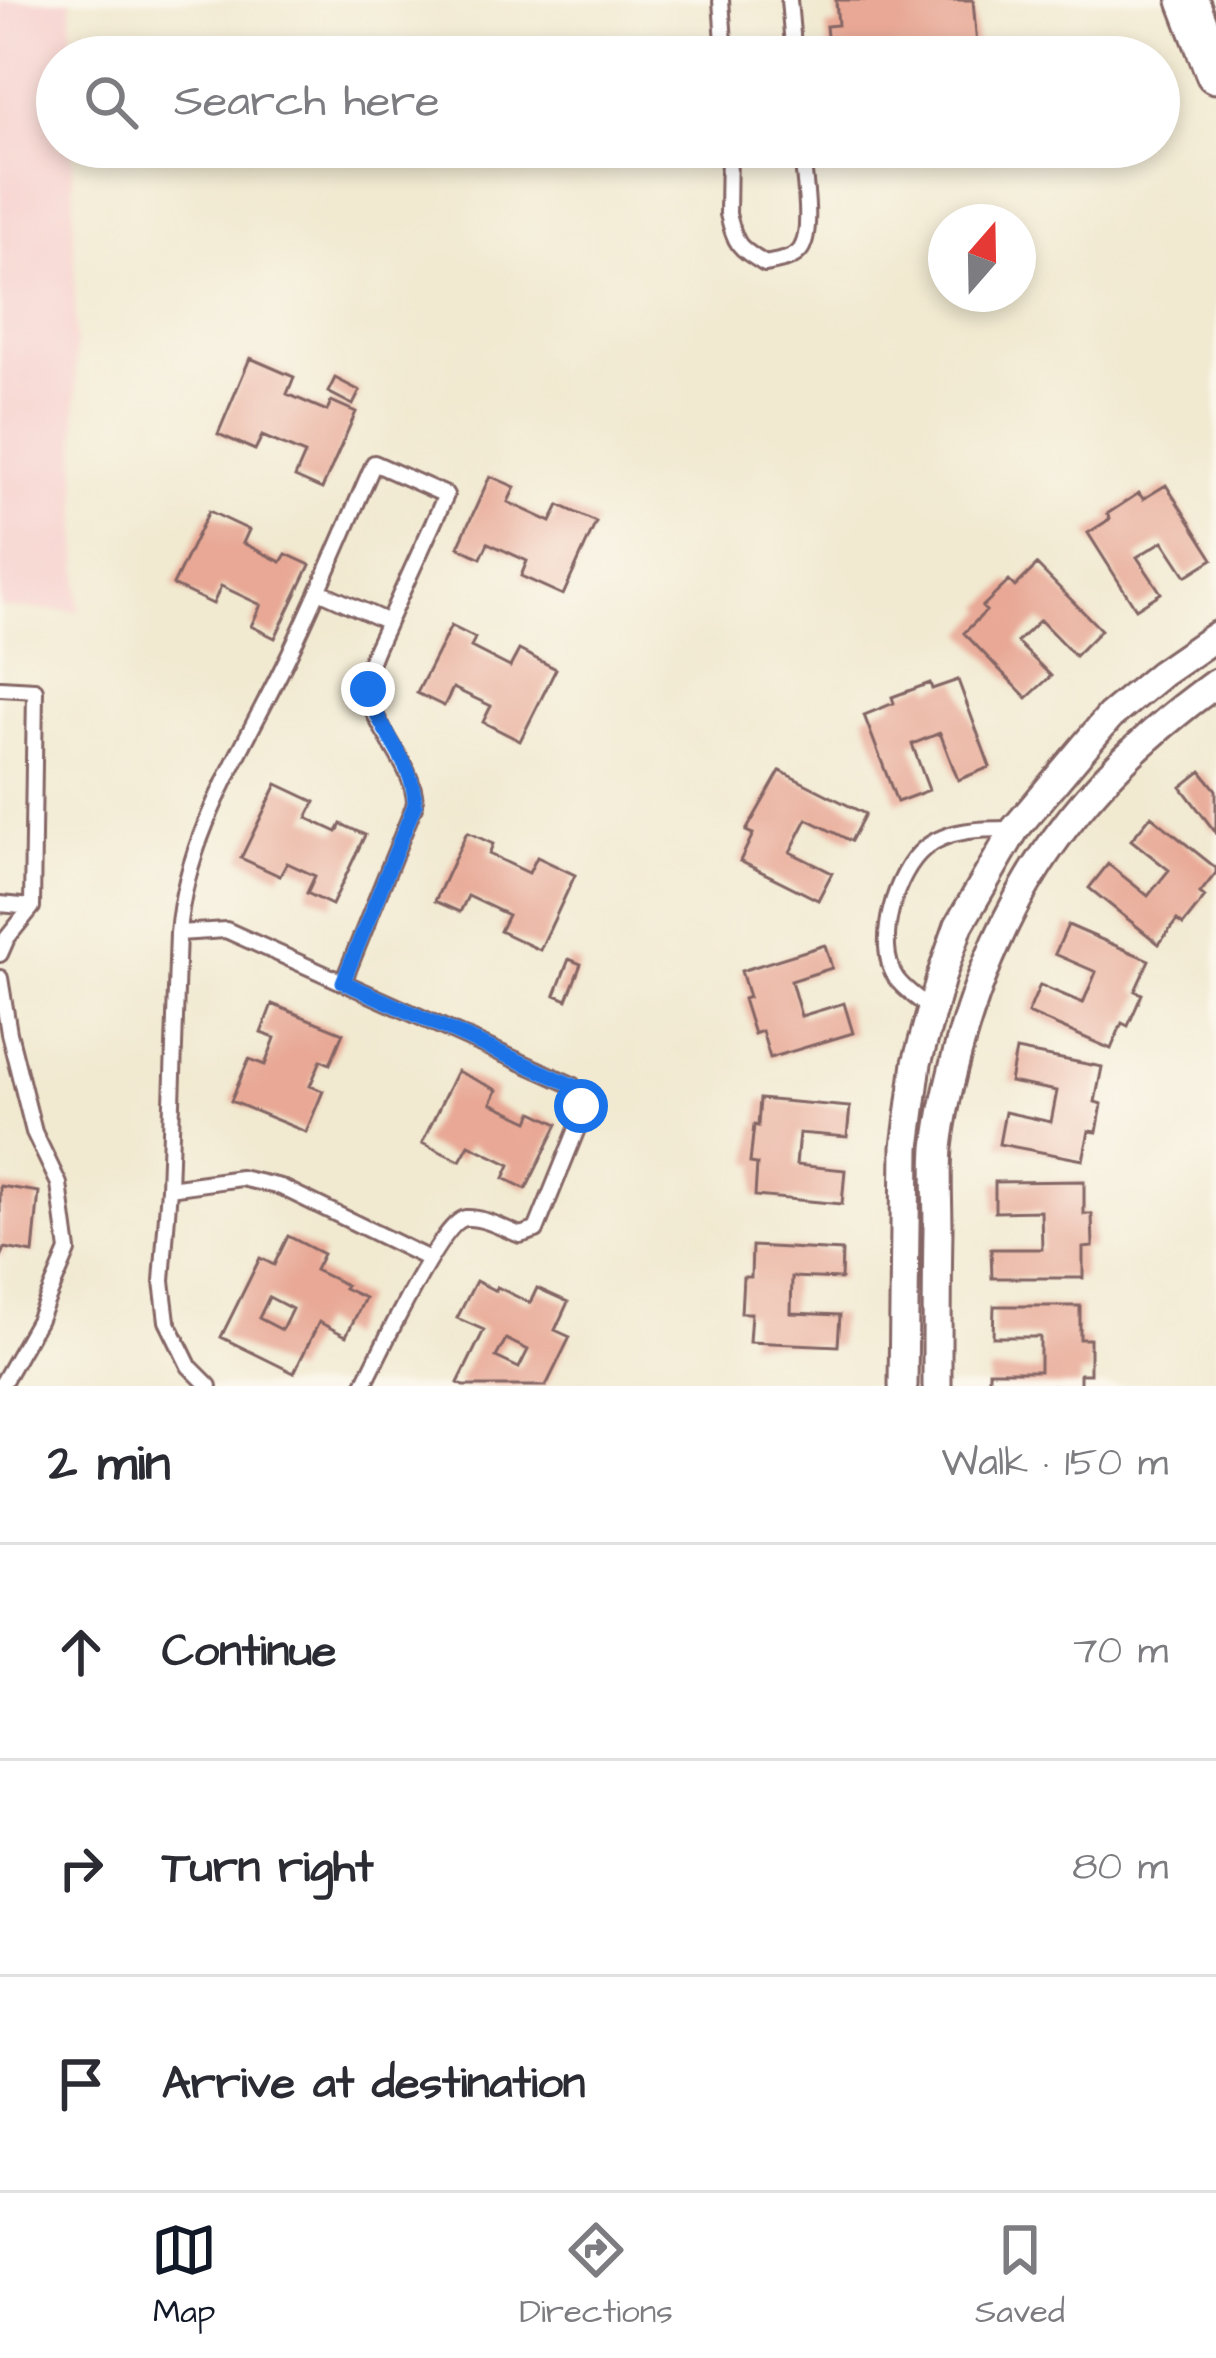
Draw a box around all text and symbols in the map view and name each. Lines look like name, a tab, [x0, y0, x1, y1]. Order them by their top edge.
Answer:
search box	[36, 36, 1180, 168]
icon: search	[78, 69, 144, 135]
text: Search here	[174, 71, 440, 133]
north arrow	[928, 204, 1036, 312]
route end	[341, 662, 395, 716]
route start	[554, 1079, 608, 1133]
text: 2 min	[48, 1429, 171, 1500]
text: Walk · 150 m	[942, 1437, 1168, 1491]
icon: ahead	[48, 1619, 114, 1685]
text: Continue	[162, 1621, 336, 1683]
text: 70 m	[1073, 1625, 1168, 1679]
icon: right	[48, 1835, 114, 1901]
text: Turn right	[162, 1837, 374, 1899]
text: 80 m	[1072, 1841, 1168, 1895]
icon: arrive	[48, 2051, 114, 2117]
text: Arrive at destination	[162, 2053, 585, 2115]
tab: Map	[151, 2217, 217, 2335]
tab: Directions	[519, 2217, 673, 2335]
tab: Saved	[975, 2217, 1065, 2335]

